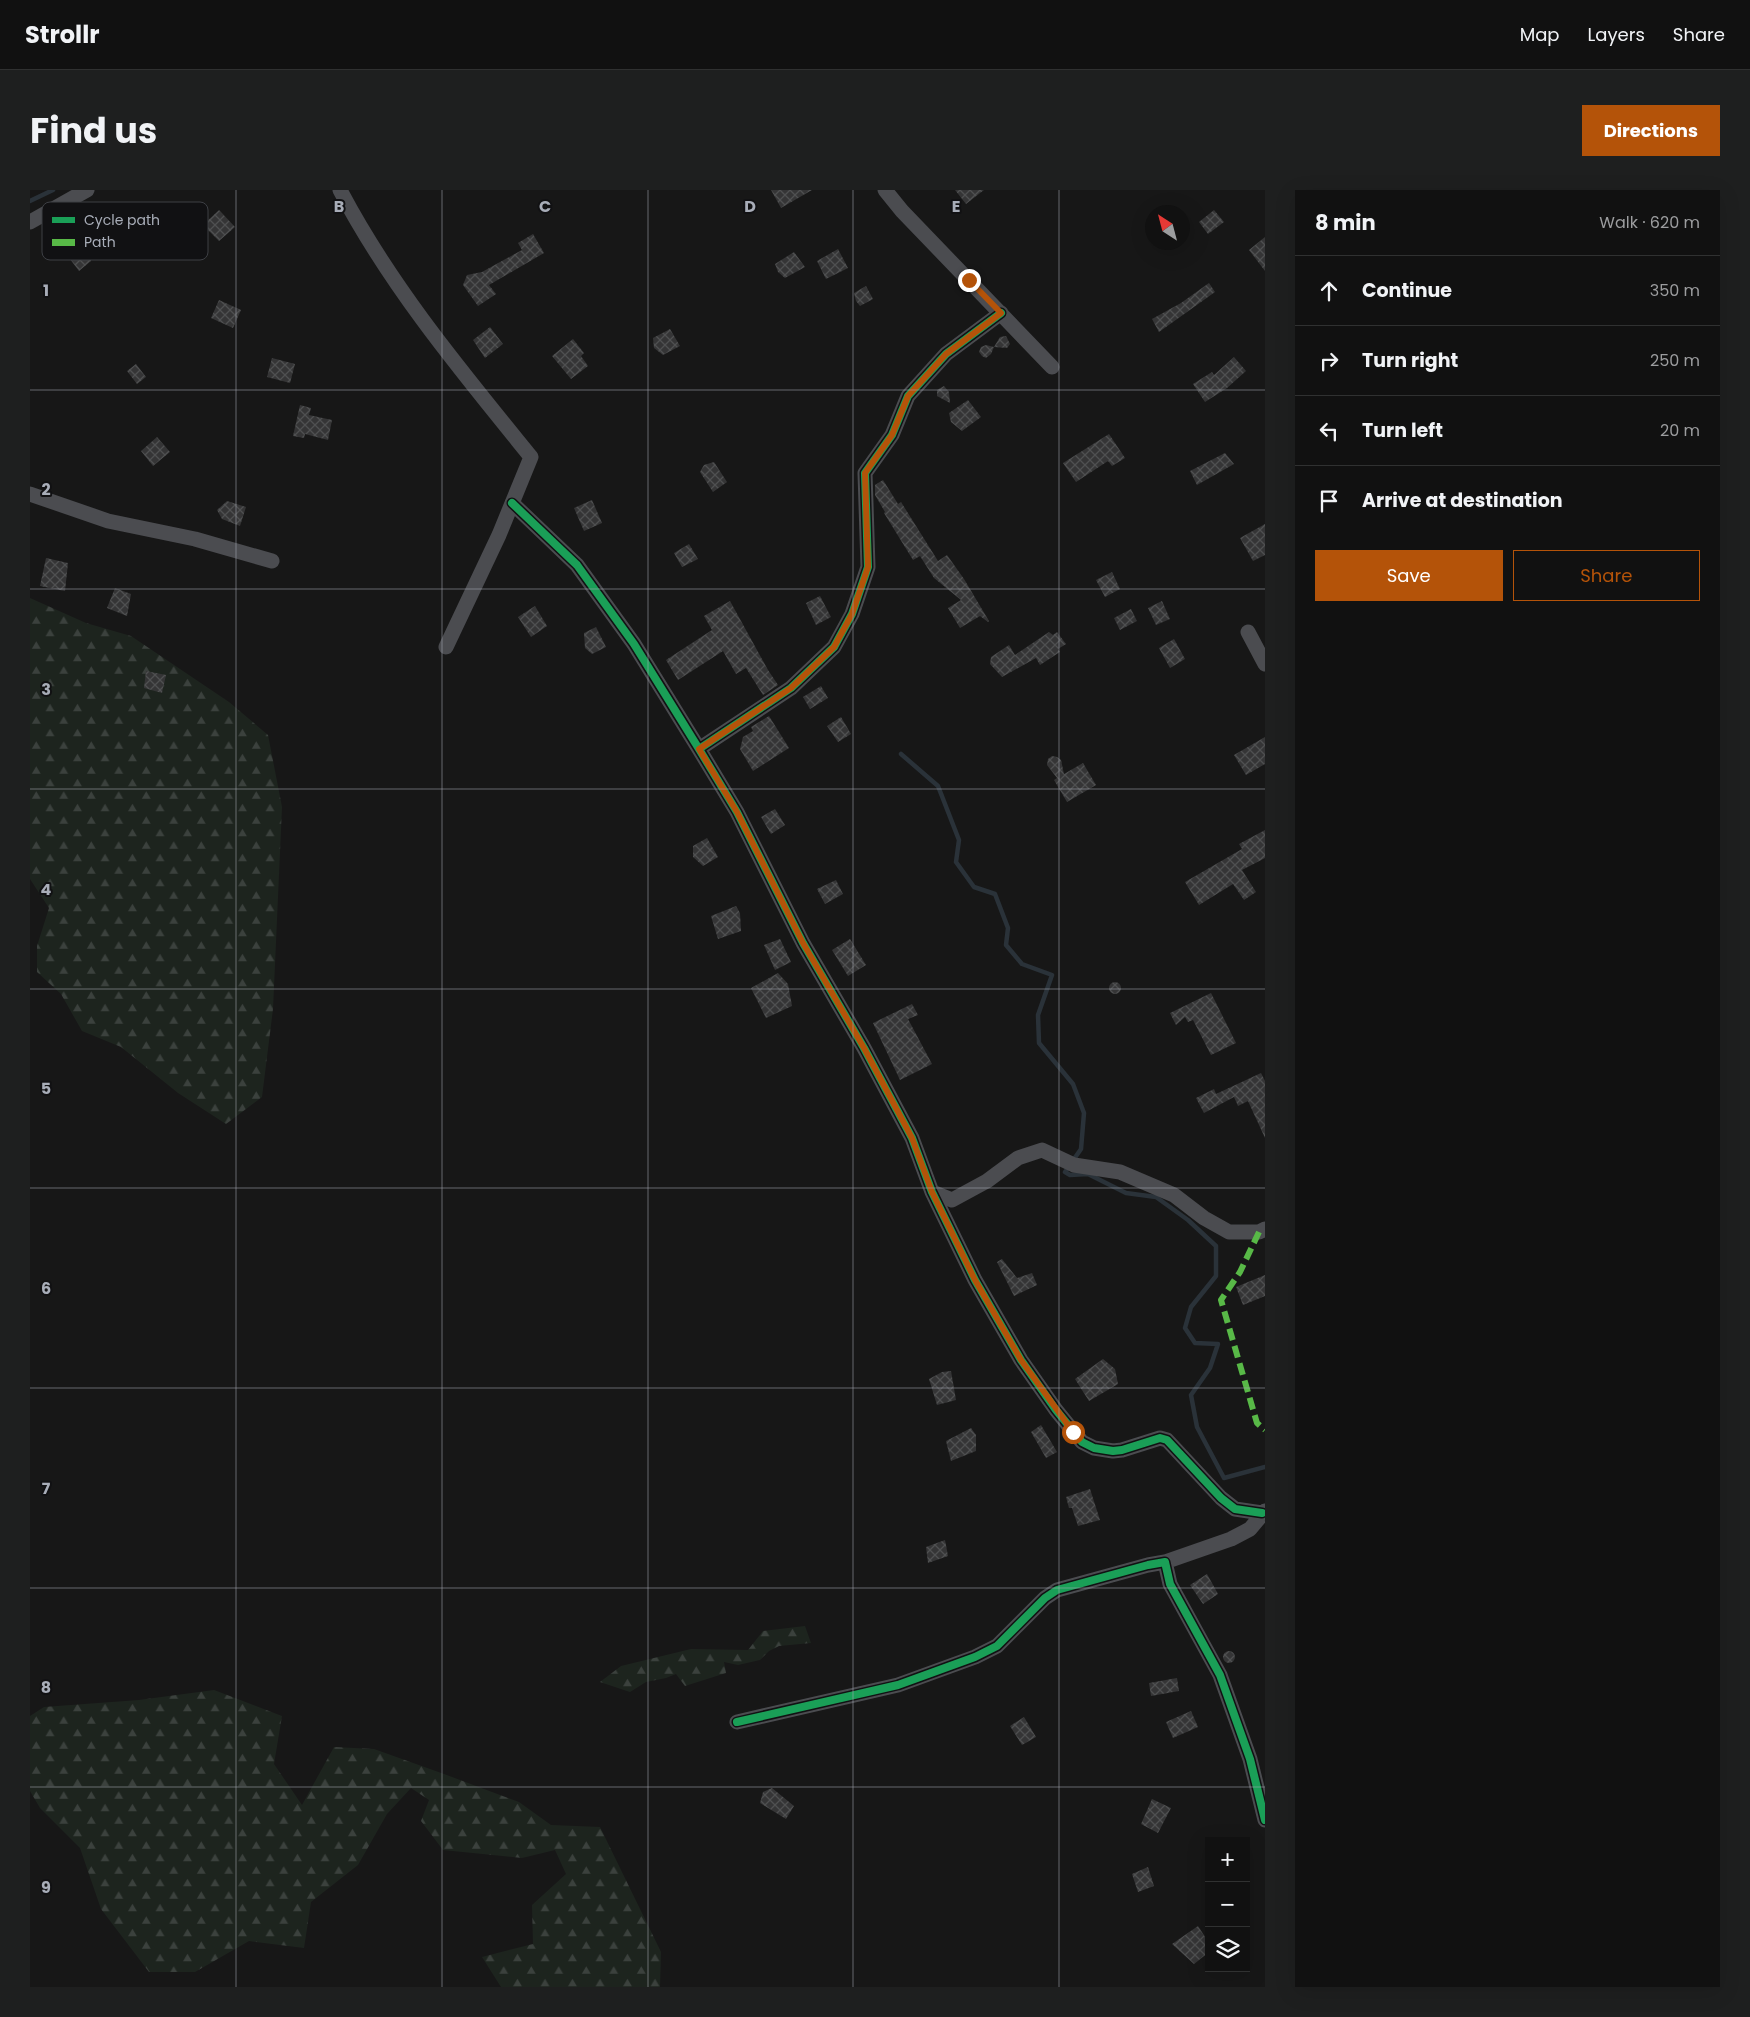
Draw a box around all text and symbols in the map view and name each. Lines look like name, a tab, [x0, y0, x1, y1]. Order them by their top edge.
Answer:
text: Strollr	[25, 18, 100, 51]
text: Map	[1520, 22, 1560, 47]
text: Layers	[1588, 22, 1645, 47]
text: Share	[1673, 22, 1725, 47]
button: Directions	[1582, 105, 1720, 156]
text: Find us	[30, 106, 157, 155]
text: B	[334, 195, 344, 218]
text: C	[539, 195, 551, 218]
text: D	[744, 195, 756, 218]
text: E	[952, 195, 960, 218]
legend	[42, 202, 208, 260]
north arrow	[1145, 205, 1190, 250]
text: 8 min	[1315, 208, 1376, 237]
text: Cycle path	[84, 210, 160, 230]
text: Walk · 620 m	[1599, 211, 1700, 234]
text: Path	[84, 232, 116, 252]
route end	[958, 269, 981, 292]
icon: ahead	[1315, 277, 1343, 305]
text: Continue	[1362, 277, 1452, 304]
text: 1	[43, 279, 49, 302]
text: 350 m	[1650, 279, 1700, 302]
icon: right	[1315, 347, 1343, 375]
text: Turn right	[1362, 347, 1458, 374]
text: 250 m	[1650, 349, 1700, 372]
icon: left	[1315, 417, 1343, 445]
text: Turn left	[1362, 417, 1443, 444]
text: 20 m	[1660, 419, 1700, 442]
text: 2	[41, 478, 51, 501]
icon: arrive	[1315, 487, 1343, 515]
text: Arrive at destination	[1362, 487, 1563, 514]
button: Save	[1315, 550, 1503, 601]
button: Share	[1513, 550, 1700, 601]
text: 3	[41, 678, 51, 701]
text: 4	[41, 878, 52, 901]
text: 5	[41, 1077, 51, 1100]
text: 6	[41, 1277, 51, 1300]
route start	[1062, 1421, 1085, 1444]
text: 7	[42, 1477, 51, 1500]
text: 8	[41, 1676, 51, 1699]
map controls	[1205, 1837, 1250, 1972]
button: +	[1205, 1837, 1250, 1882]
text: 9	[41, 1876, 51, 1899]
button: −	[1205, 1882, 1250, 1927]
button: layers	[1205, 1927, 1250, 1972]

